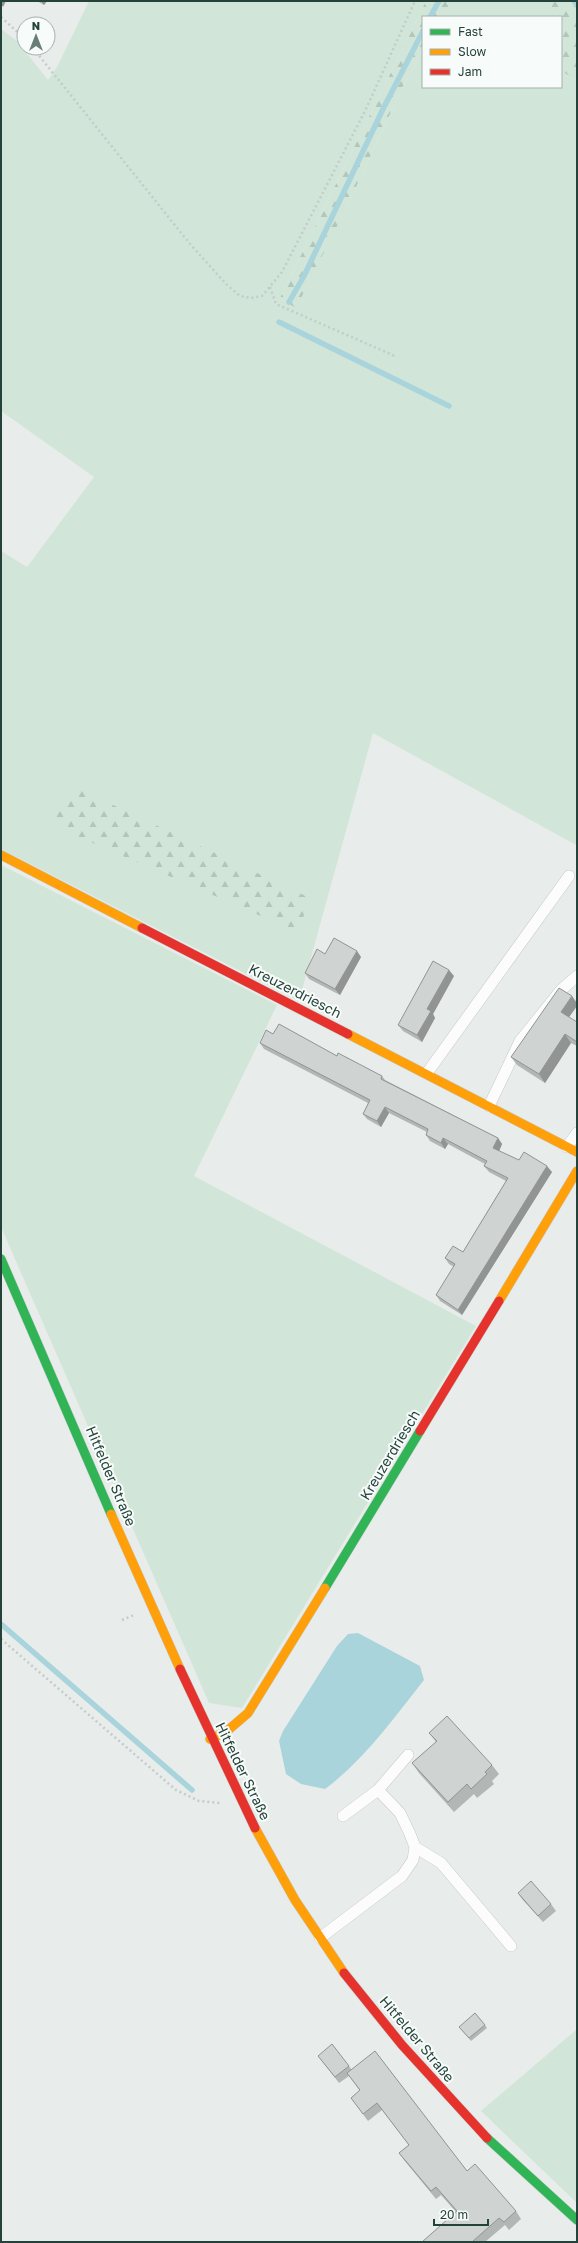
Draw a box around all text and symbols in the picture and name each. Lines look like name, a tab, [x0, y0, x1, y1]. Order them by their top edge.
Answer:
north arrow	[16, 16, 56, 56]
legend	[422, 16, 562, 88]
text: N	[32, 19, 40, 32]
text: Fast	[458, 24, 483, 39]
text: Slow	[458, 44, 486, 59]
text: Jam	[458, 64, 482, 79]
street label: Kreuzerdriesch	[246, 960, 344, 1021]
street label: Kreuzerdriesch	[356, 1407, 423, 1503]
street label: Hitfelder Straße	[83, 1423, 140, 1528]
street label: Hitfelder Straße	[212, 1719, 275, 1823]
street label: Hitfelder Straße	[377, 1992, 458, 2085]
scale bar	[434, 2201, 488, 2227]
text: 20 m	[440, 2207, 468, 2222]

